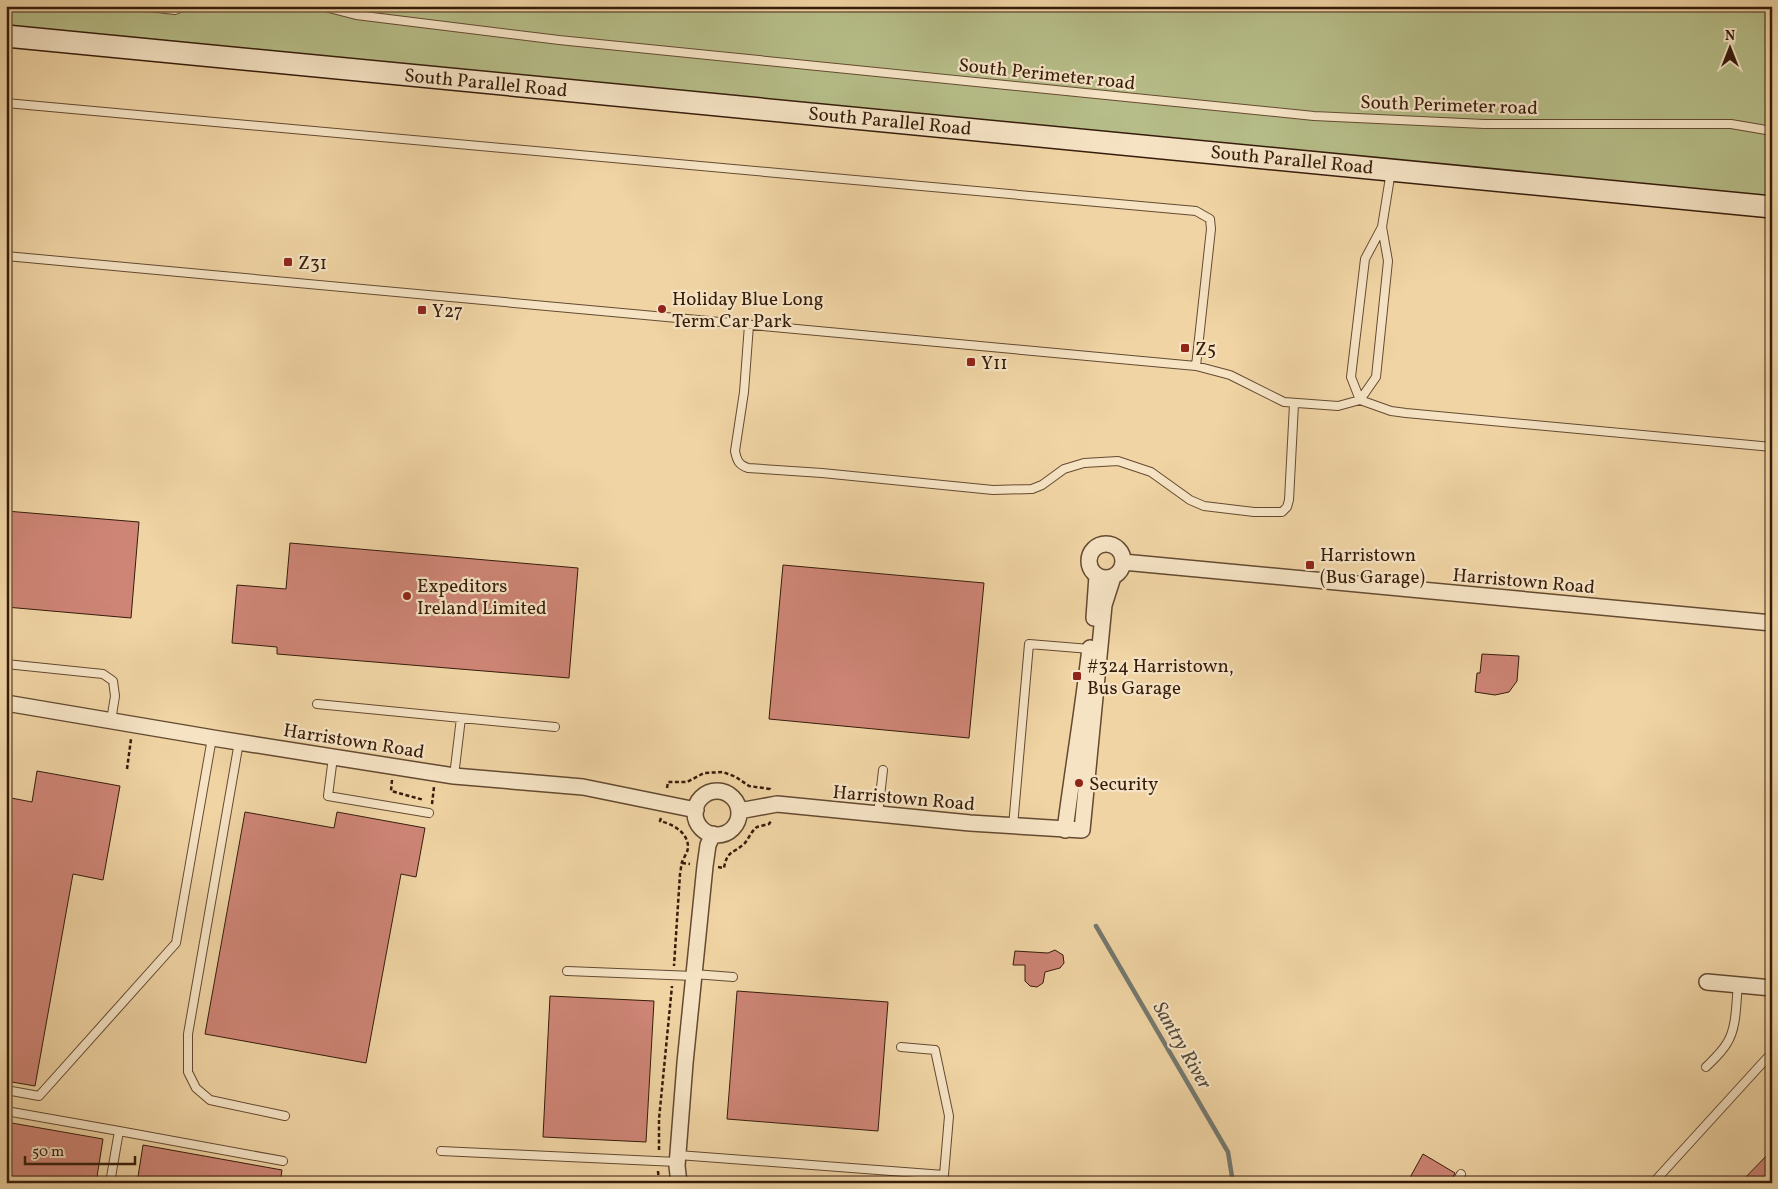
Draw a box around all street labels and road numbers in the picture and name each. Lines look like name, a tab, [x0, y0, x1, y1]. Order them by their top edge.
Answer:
street label: South Perimeter road	[957, 53, 1137, 97]
street label: South Parallel Road	[403, 63, 569, 104]
street label: South Perimeter road	[1360, 90, 1538, 122]
street label: South Parallel Road	[807, 101, 973, 143]
street label: South Parallel Road	[1209, 140, 1375, 182]
street label: Harristown Road	[1452, 563, 1596, 601]
street label: Harristown Road	[281, 718, 426, 766]
street label: Harristown Road	[832, 780, 976, 818]

